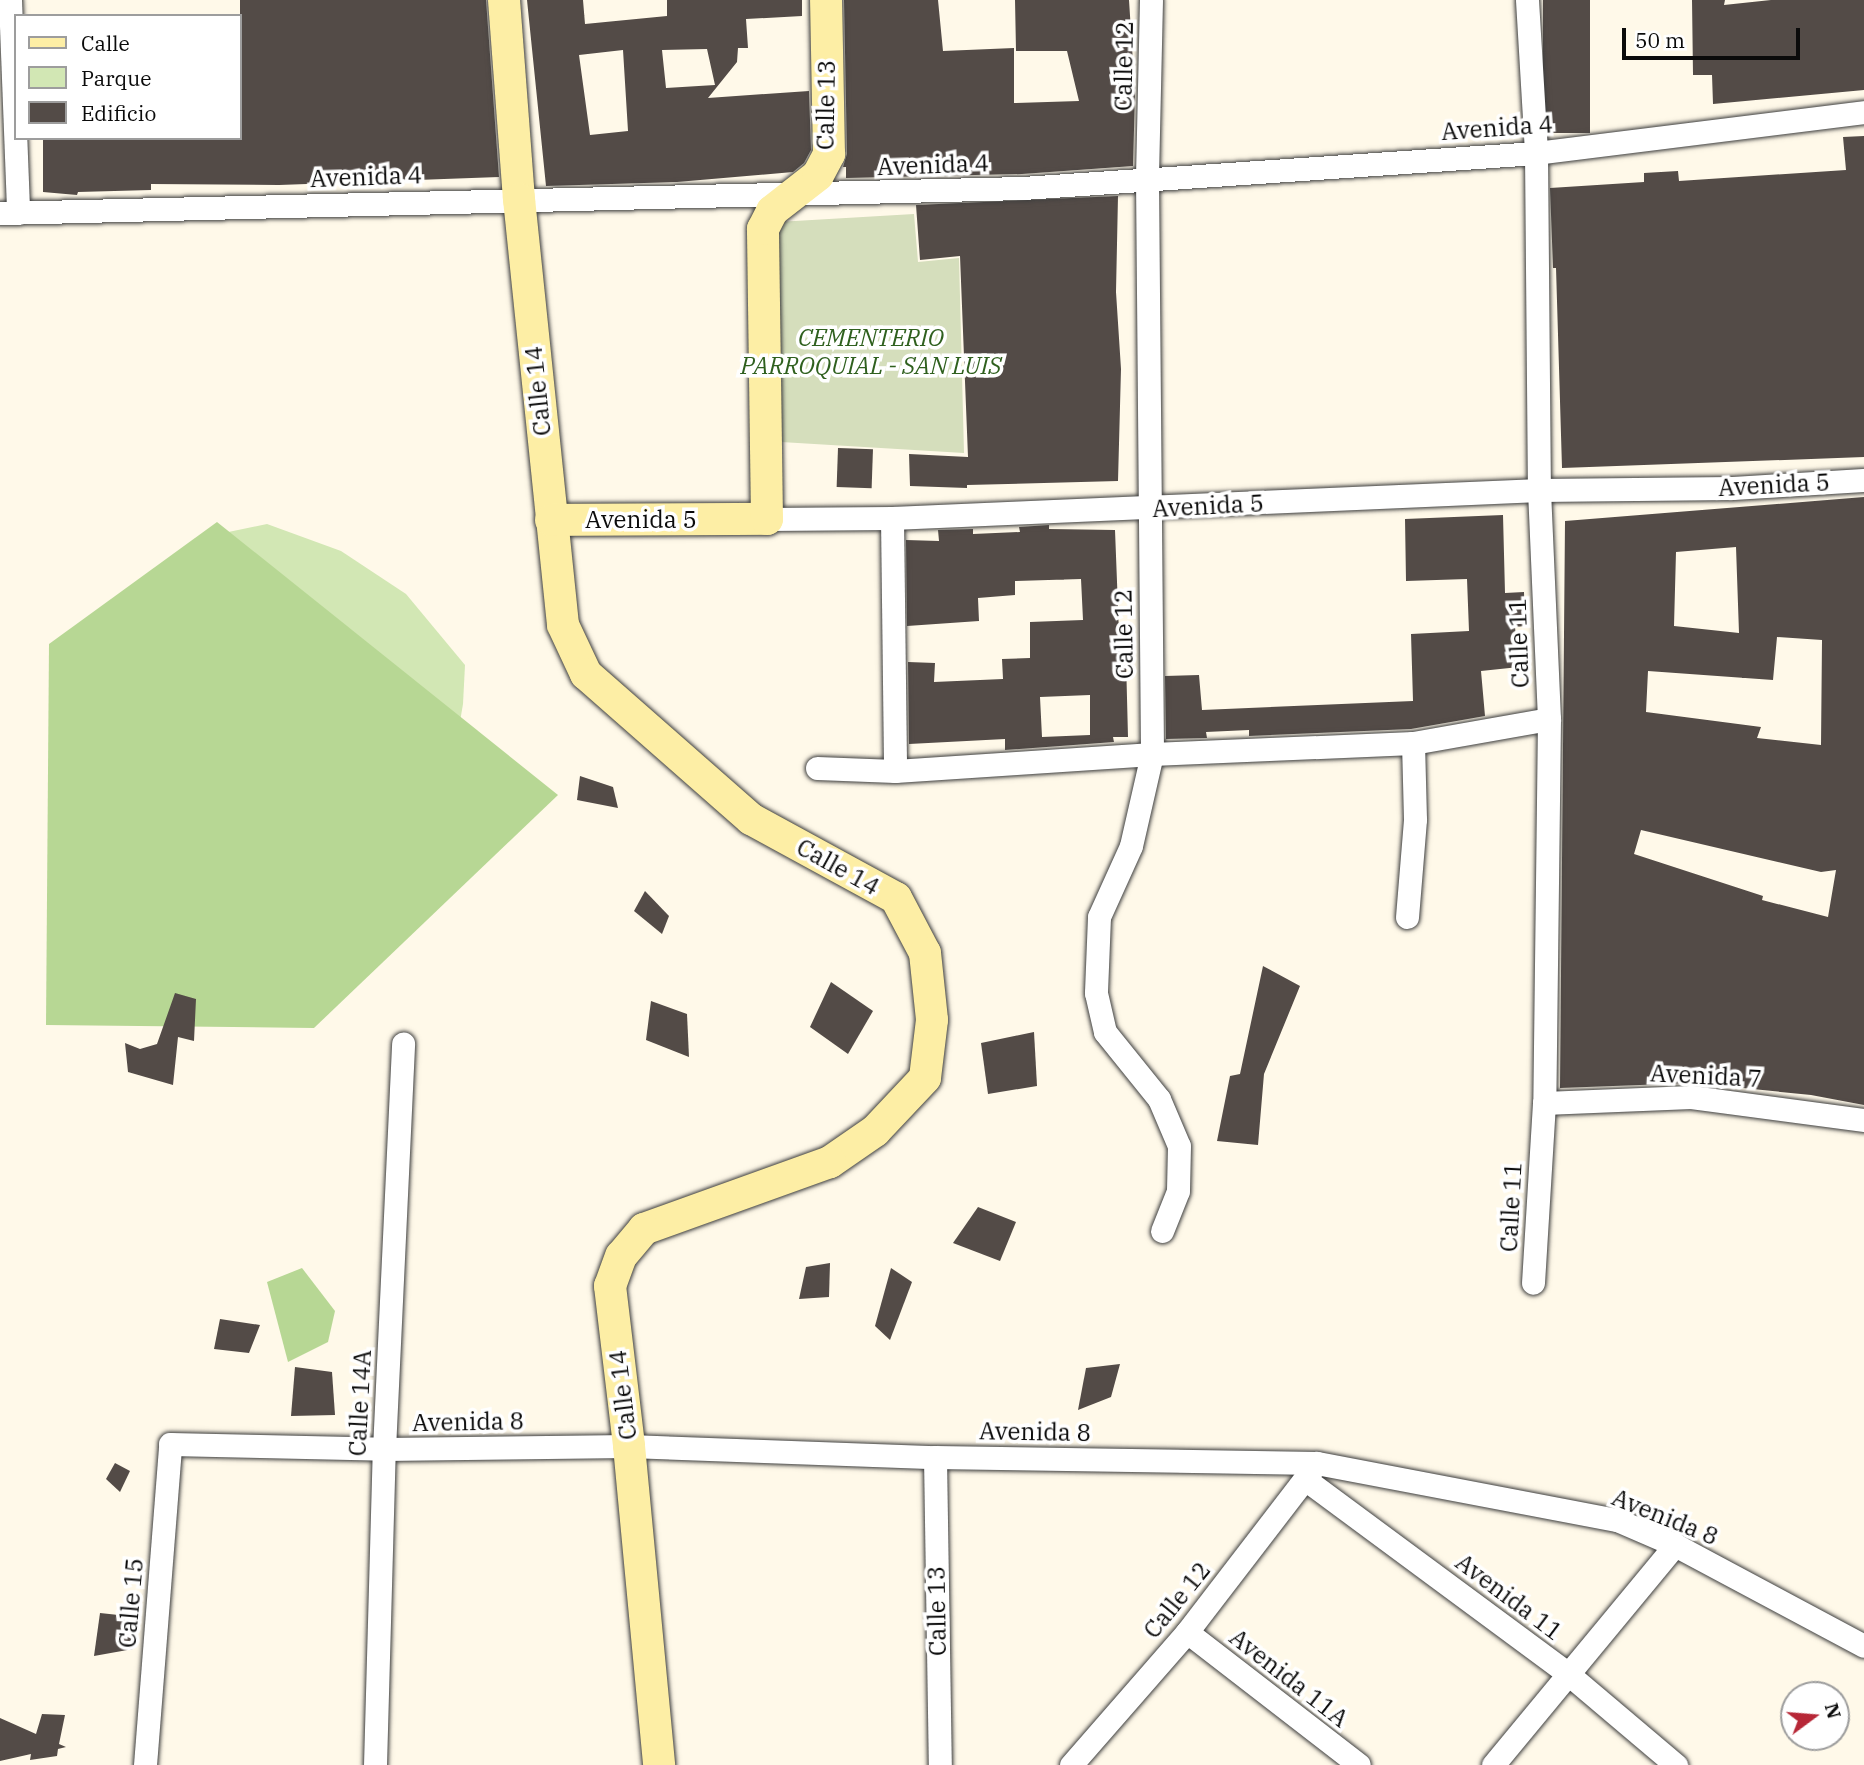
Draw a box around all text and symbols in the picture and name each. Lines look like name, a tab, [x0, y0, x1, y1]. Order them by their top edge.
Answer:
legend	[14, 14, 242, 140]
scale bar	[1626, 14, 1804, 58]
street label: Calle 12	[1109, 21, 1139, 111]
text: 50 m	[1635, 26, 1685, 54]
text: Calle	[81, 29, 130, 57]
street label: Calle 13	[811, 60, 841, 150]
text: Parque	[81, 64, 151, 92]
text: Edificio	[81, 99, 156, 127]
street label: Avenida 4	[1440, 110, 1554, 146]
street label: Avenida 4	[877, 149, 989, 181]
street label: Avenida 4	[310, 161, 422, 193]
park label: CEMENTERIO PARROQUIAL - SAN LUIS	[741, 324, 1001, 380]
street label: Calle 14	[519, 345, 557, 437]
street label: Avenida 5	[1717, 468, 1831, 502]
street label: Avenida 5	[1151, 489, 1265, 523]
street label: Avenida 5	[585, 506, 697, 534]
street label: Calle 12	[1109, 589, 1139, 679]
street label: Calle 11	[1503, 597, 1535, 689]
street label: Calle 14	[792, 833, 884, 901]
street label: Avenida 7	[1649, 1059, 1763, 1093]
street label: Calle 11	[1494, 1161, 1528, 1253]
street label: Calle 14A	[343, 1349, 377, 1457]
street label: Calle 14	[603, 1349, 643, 1441]
street label: Avenida 8	[412, 1407, 524, 1437]
street label: Avenida 8	[979, 1417, 1091, 1447]
street label: Avenida 8	[1608, 1483, 1722, 1551]
street label: Avenida 11	[1450, 1548, 1568, 1646]
street label: Calle 12	[1137, 1556, 1217, 1644]
street label: Calle 15	[113, 1557, 149, 1649]
street label: Calle 13	[922, 1566, 952, 1656]
street label: Avenida 11A	[1224, 1623, 1354, 1733]
north arrow	[1780, 1681, 1850, 1751]
text: N	[1820, 1700, 1847, 1721]

